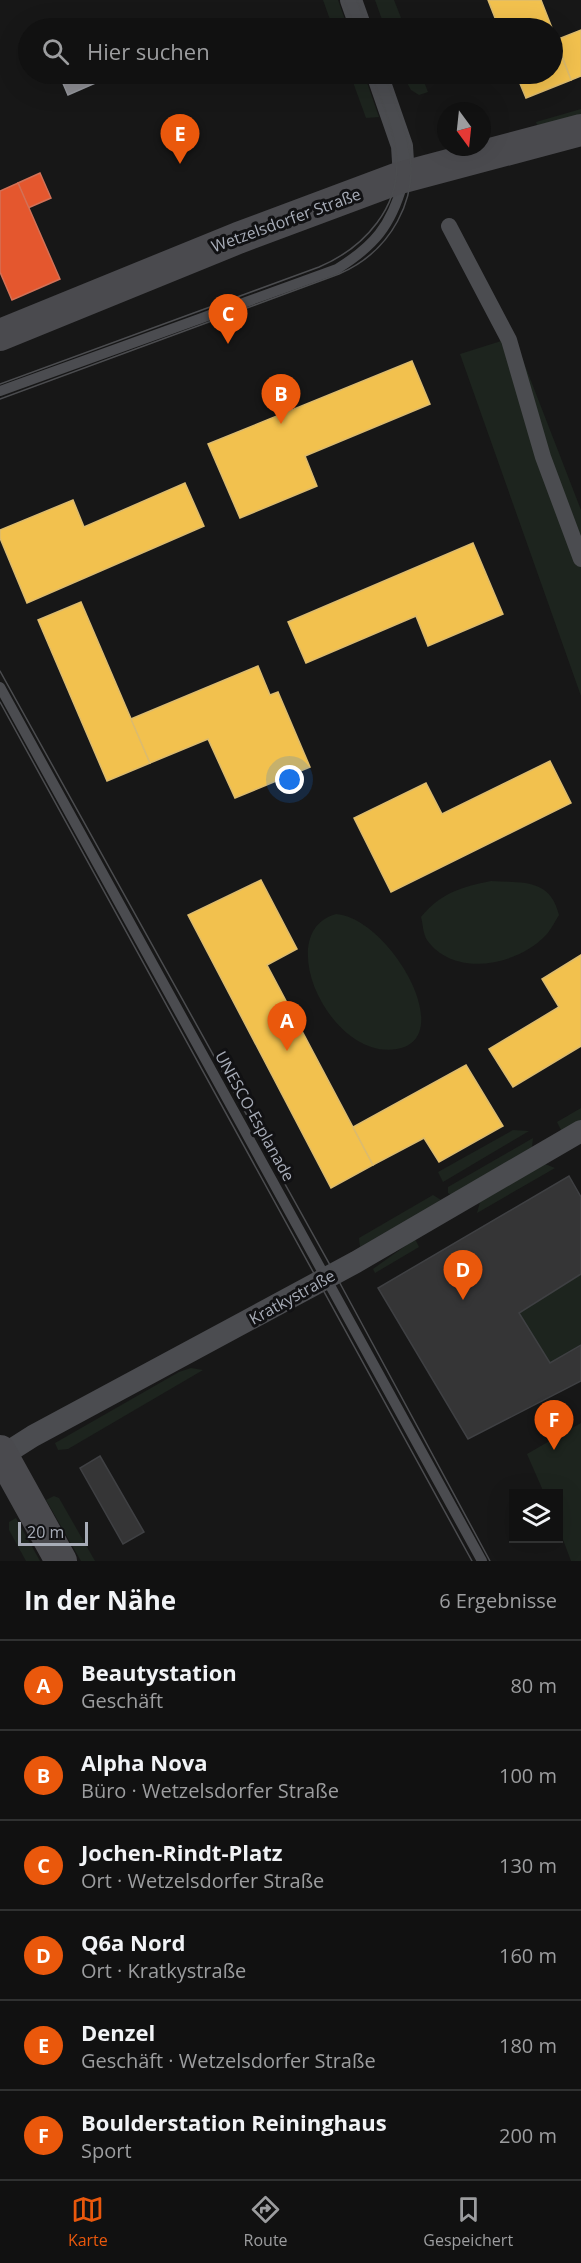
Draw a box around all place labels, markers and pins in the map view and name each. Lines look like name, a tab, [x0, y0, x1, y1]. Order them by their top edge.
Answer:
pin: E	[160, 114, 200, 164]
pin: C	[208, 294, 248, 344]
pin: B	[262, 374, 300, 424]
pin: A	[268, 1002, 306, 1051]
pin: D	[444, 1250, 482, 1300]
pin: F	[534, 1400, 574, 1450]

